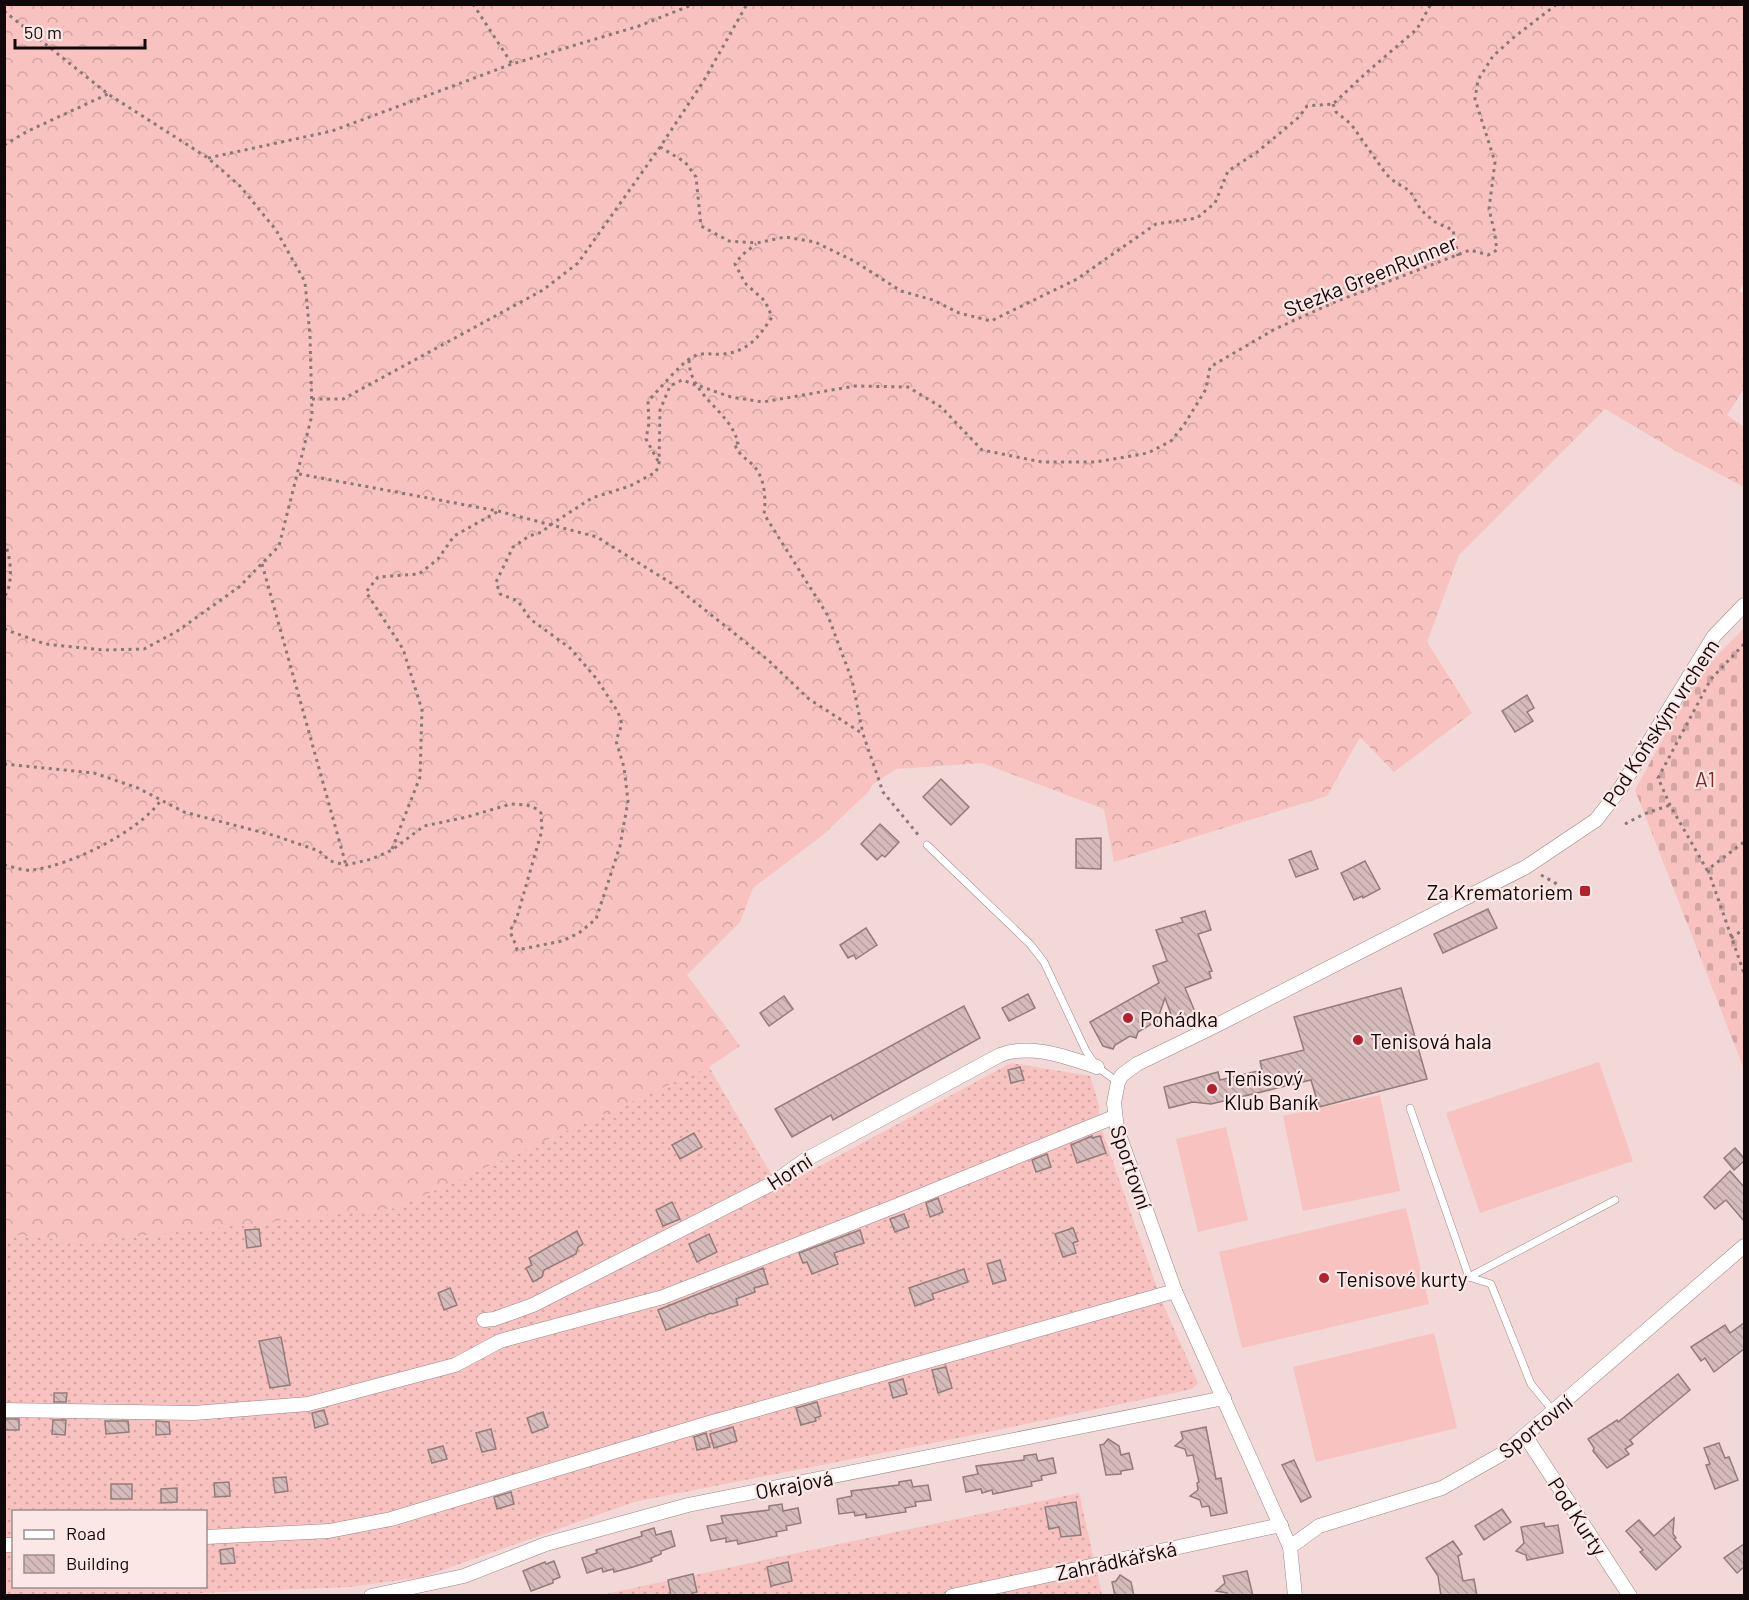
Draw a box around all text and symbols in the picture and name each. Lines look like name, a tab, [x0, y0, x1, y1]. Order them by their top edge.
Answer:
scale bar	[15, 12, 146, 50]
text: 50 m	[24, 21, 62, 43]
street label: Stezka GreenRunner	[1280, 229, 1461, 321]
street label: Pod Koňským vrchem	[1597, 634, 1723, 810]
park label: A1	[1695, 766, 1715, 791]
place label: Za Krematoriem	[1427, 879, 1573, 904]
marker: Za Krematoriem	[1578, 884, 1592, 898]
place label: Pohádka	[1140, 1006, 1218, 1031]
marker: Pohádka	[1121, 1011, 1135, 1025]
place label: Tenisová hala	[1370, 1028, 1492, 1053]
marker: Tenisová hala	[1351, 1033, 1365, 1047]
place label: Tenisový Klub Baník	[1224, 1065, 1319, 1114]
marker: Tenisový Klub Baník	[1205, 1082, 1219, 1096]
street label: Sportovní	[1106, 1122, 1158, 1213]
street label: Horní	[762, 1147, 817, 1195]
place label: Tenisové kurty	[1336, 1266, 1468, 1291]
marker: Tenisové kurty	[1317, 1271, 1331, 1285]
street label: Sportovní	[1493, 1389, 1577, 1463]
street label: Okrajová	[753, 1464, 835, 1504]
street label: Pod Kurty	[1543, 1472, 1613, 1560]
legend	[12, 1510, 207, 1588]
text: Road	[66, 1522, 106, 1544]
street label: Zahrádkářská	[1053, 1535, 1179, 1585]
text: Building	[66, 1552, 129, 1574]

